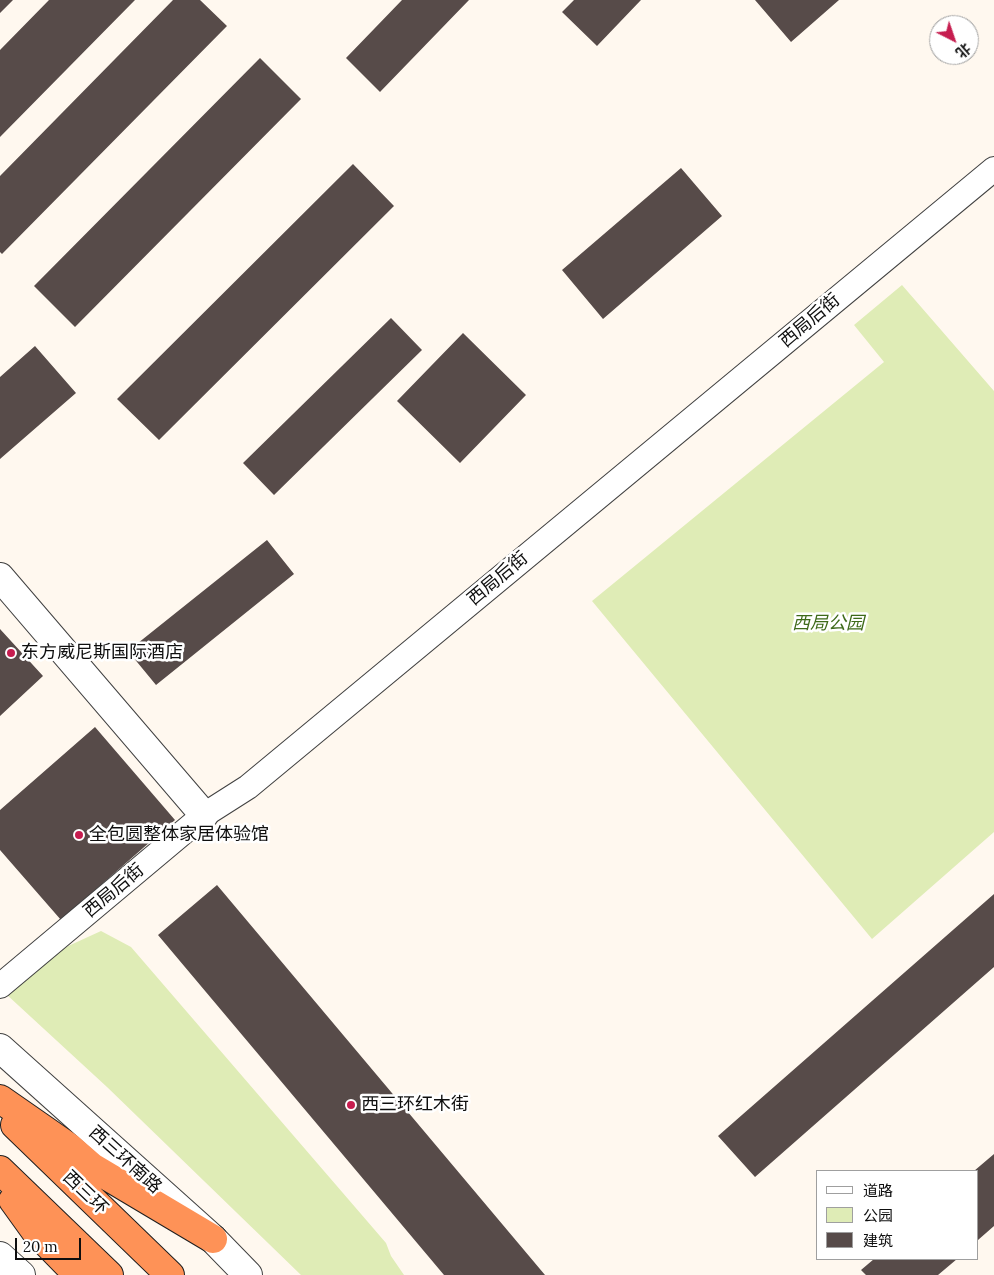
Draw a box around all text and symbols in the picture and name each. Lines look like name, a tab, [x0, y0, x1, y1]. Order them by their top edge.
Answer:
north arrow	[929, 15, 979, 65]
text: 北	[952, 39, 974, 62]
street label: 西局后街	[775, 290, 845, 352]
street label: 西局后街	[463, 548, 533, 610]
park label: 西局公园	[792, 613, 864, 635]
place label: 东方威尼斯国际酒店	[21, 642, 183, 664]
marker: 东方威尼斯国际酒店	[5, 647, 17, 659]
place label: 全包圆整体家居体验馆	[89, 824, 269, 846]
marker: 全包圆整体家居体验馆	[73, 829, 85, 841]
street label: 西局后街	[79, 860, 149, 922]
place label: 西三环红木街	[361, 1094, 469, 1116]
marker: 西三环红木街	[345, 1099, 357, 1111]
street label: 西三环南路	[84, 1122, 166, 1198]
street label: 西三环	[58, 1166, 112, 1220]
legend	[816, 1170, 979, 1260]
text: 道路	[863, 1181, 893, 1200]
text: 公园	[863, 1206, 893, 1225]
scale bar	[18, 1228, 84, 1260]
text: 建筑	[863, 1231, 893, 1250]
text: 20 m	[23, 1237, 58, 1256]

